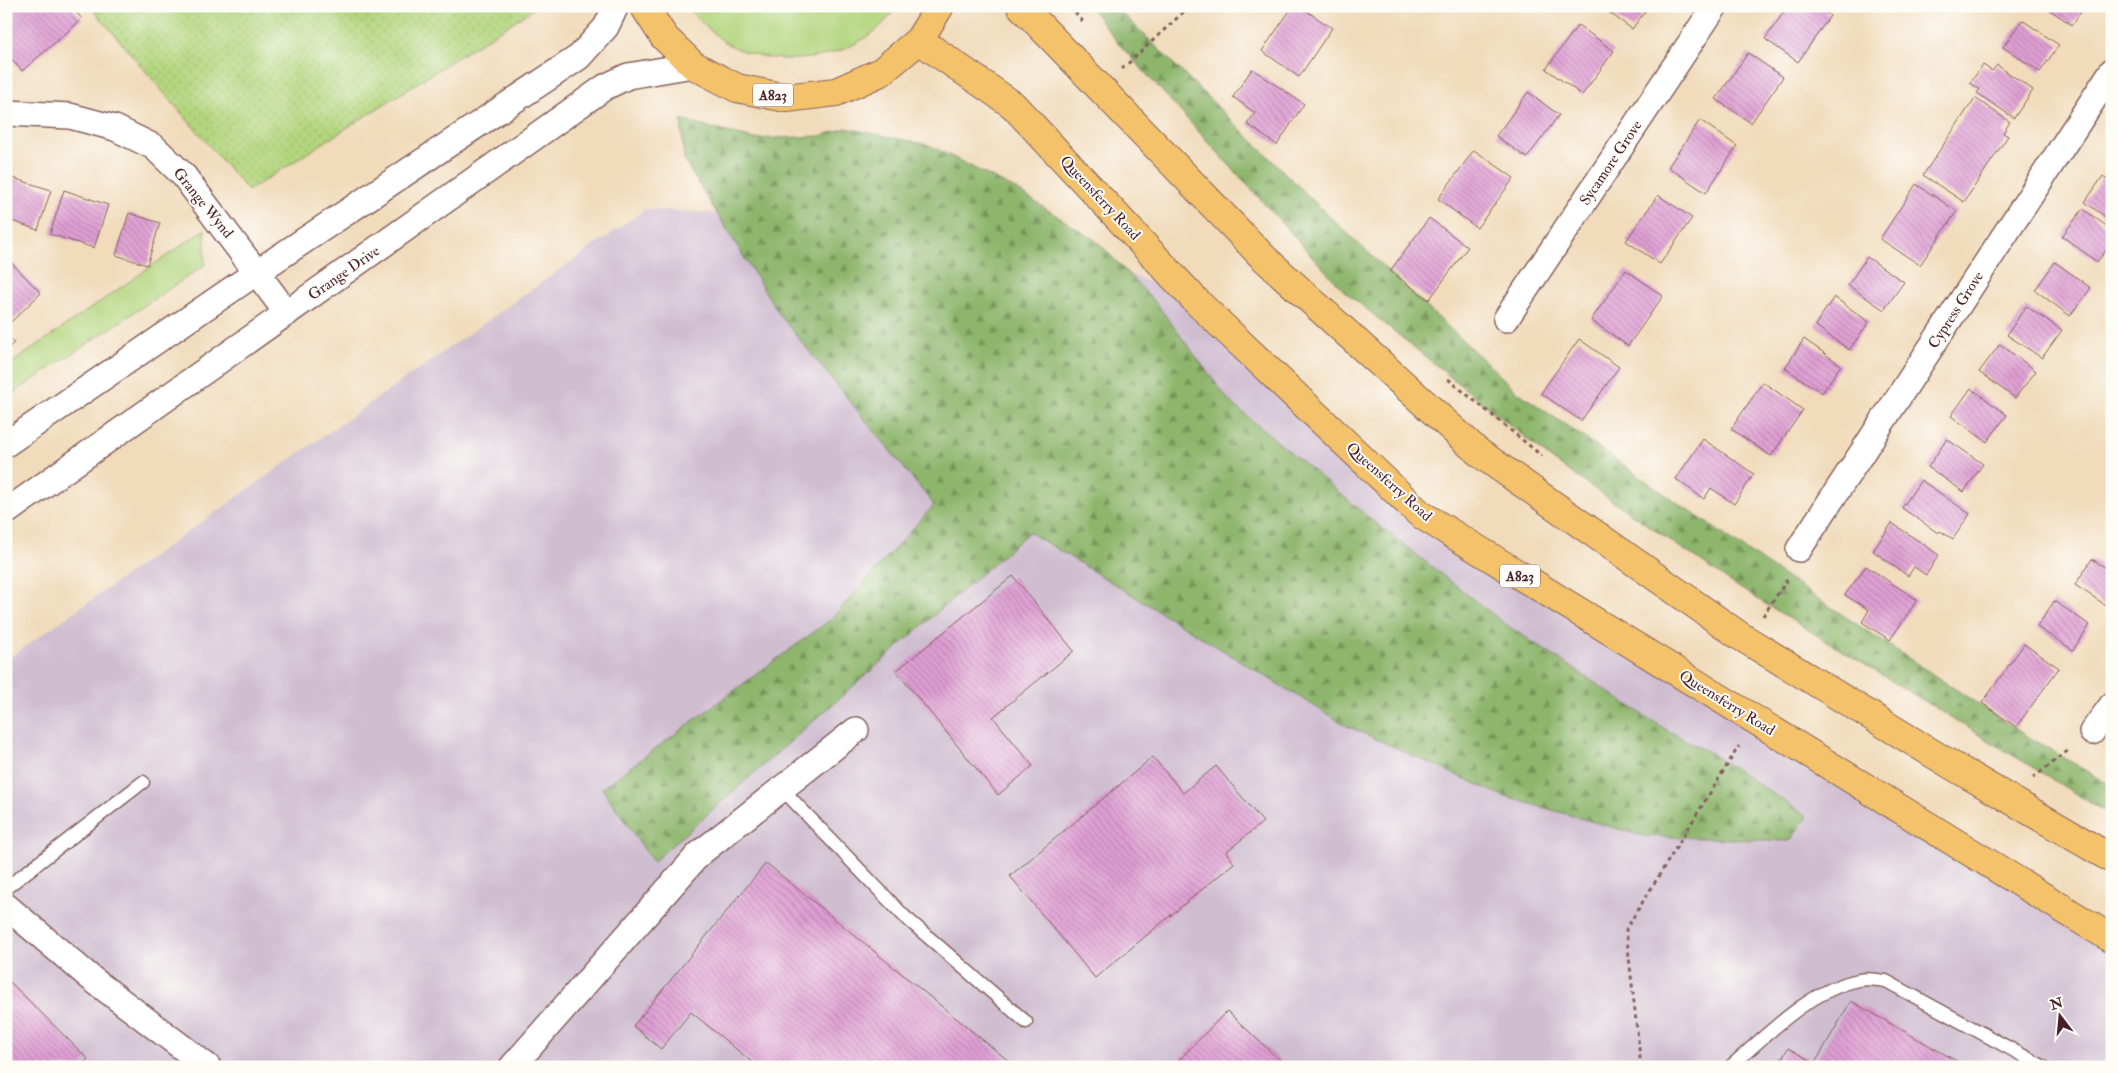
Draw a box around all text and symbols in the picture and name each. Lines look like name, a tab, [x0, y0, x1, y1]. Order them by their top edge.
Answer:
road number: A823	[753, 84, 793, 106]
street label: Sycamore Grove	[1576, 117, 1646, 209]
street label: Queensferry Road	[1056, 152, 1145, 245]
street label: Grange Wynd	[169, 164, 238, 243]
street label: Grange Drive	[304, 241, 384, 305]
street label: Cypress Grove	[1924, 268, 1989, 353]
street label: Queensferry Road	[1342, 438, 1436, 526]
road number: A823	[1500, 564, 1540, 588]
street label: Queensferry Road	[1676, 666, 1779, 740]
north arrow	[2036, 990, 2086, 1040]
text: N	[2047, 994, 2065, 1014]

